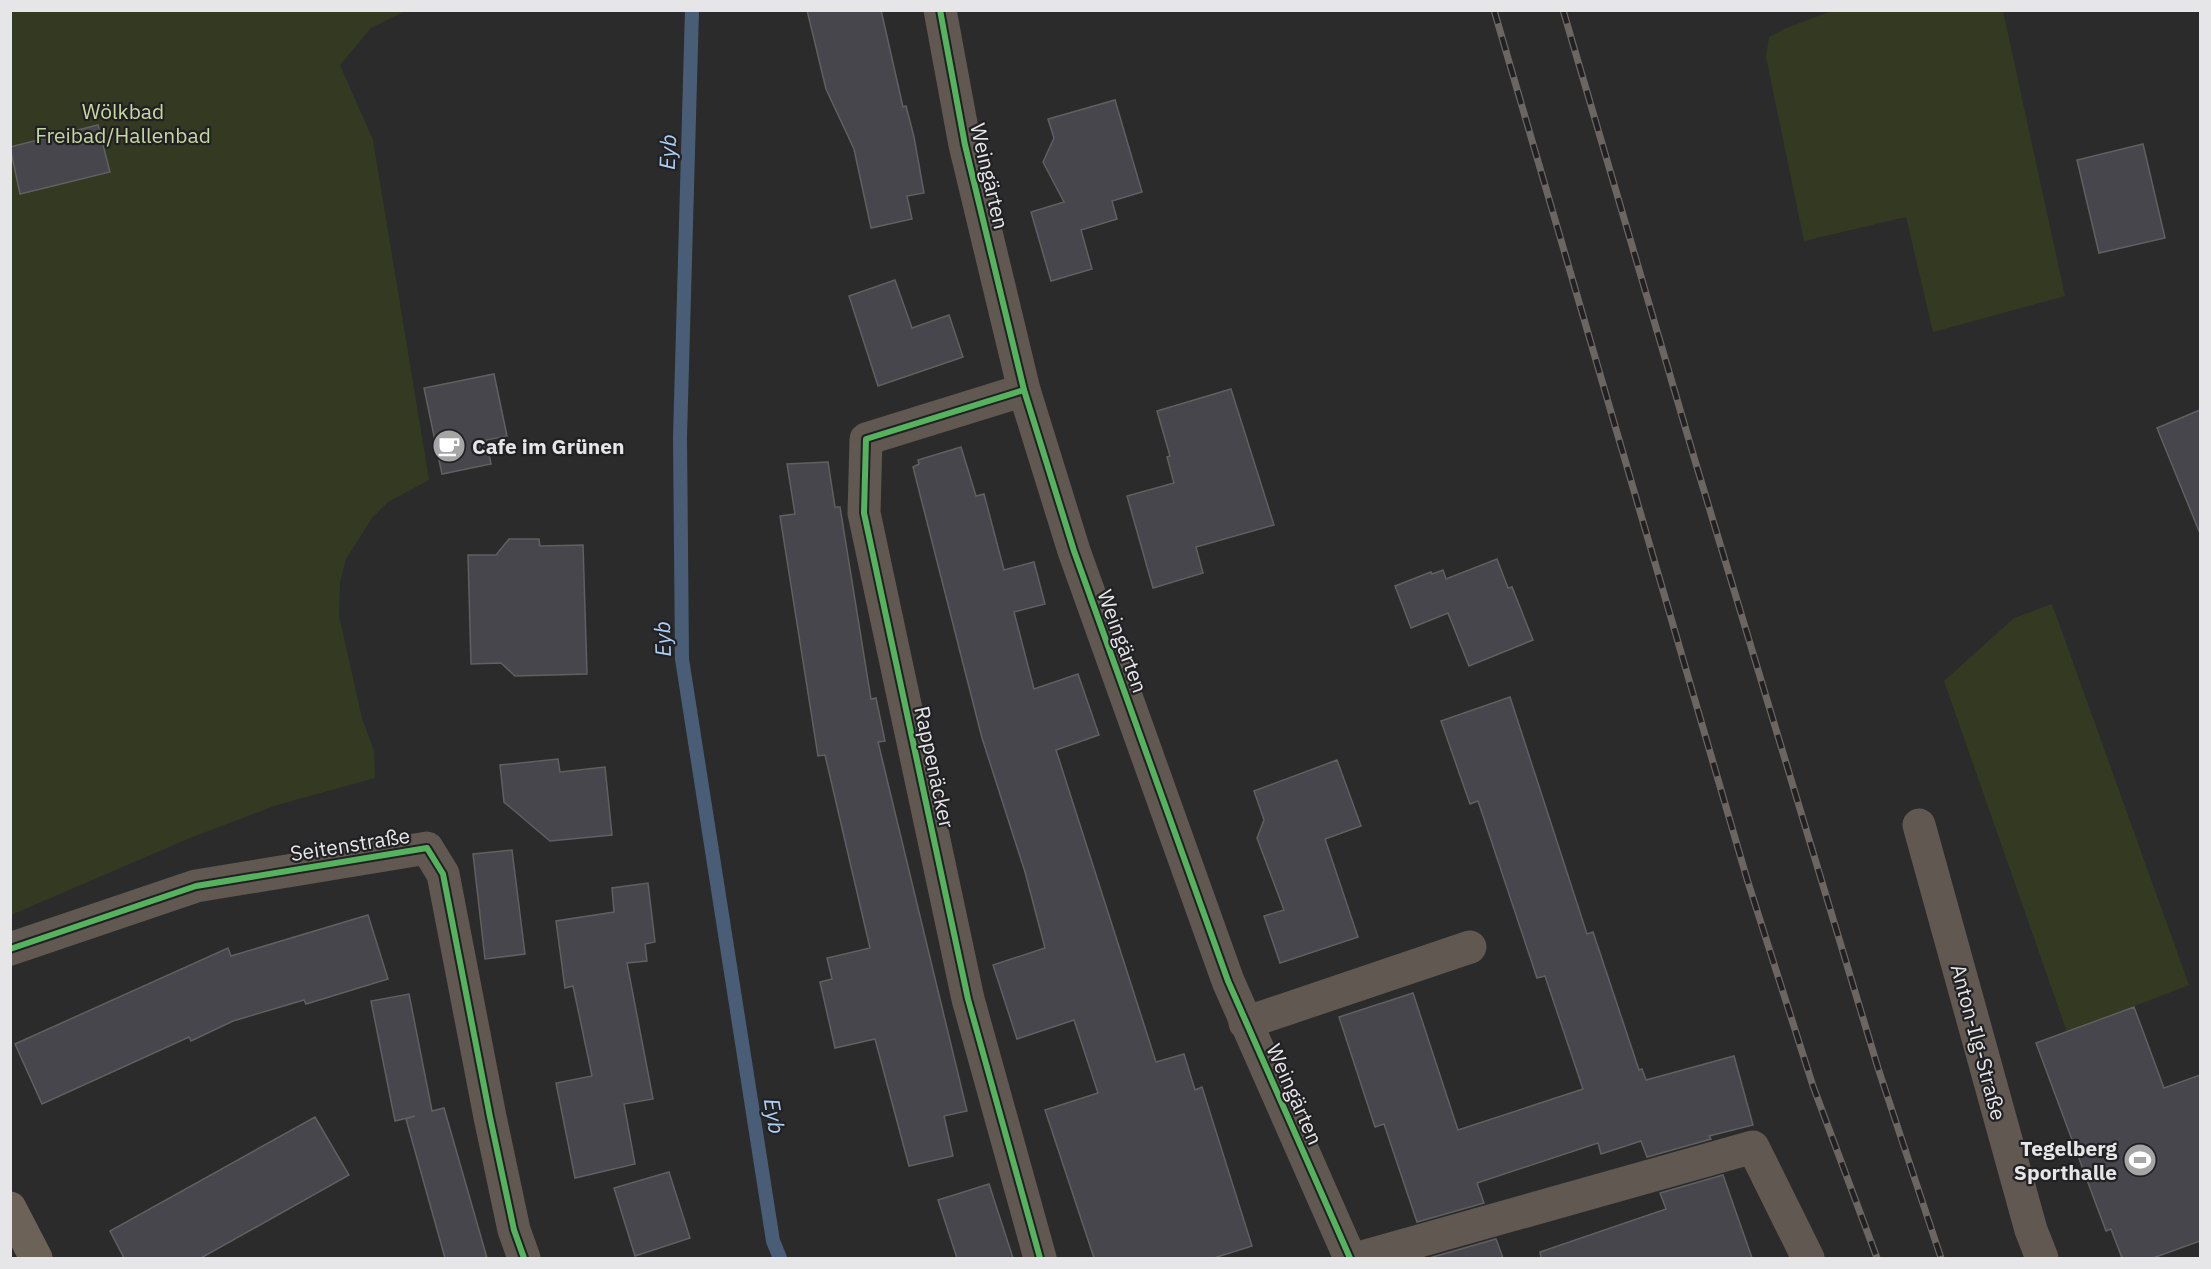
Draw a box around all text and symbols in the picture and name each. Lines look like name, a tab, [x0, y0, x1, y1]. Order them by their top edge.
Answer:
park label: Wölkbad Freibad/Hallenbad	[35, 97, 211, 149]
street label: Weingärten	[964, 120, 1016, 232]
water label: Eyb	[652, 134, 682, 170]
cafe icon: Cafe im Grünen	[431, 428, 467, 464]
place label: Cafe im Grünen	[472, 432, 625, 460]
street label: Weingärten	[1091, 586, 1155, 696]
water label: Eyb	[647, 621, 677, 657]
street label: Rappenäcker	[908, 703, 962, 831]
street label: Seitenstraße	[288, 821, 412, 867]
street label: Anton-Ilg-Straße	[1945, 961, 2013, 1123]
street label: Weingärten	[1260, 1039, 1330, 1149]
water label: Eyb	[758, 1096, 792, 1136]
place label: Tegelberg Sporthalle	[2014, 1134, 2117, 1186]
sports icon: Tegelberg Sporthalle	[2122, 1142, 2158, 1178]

